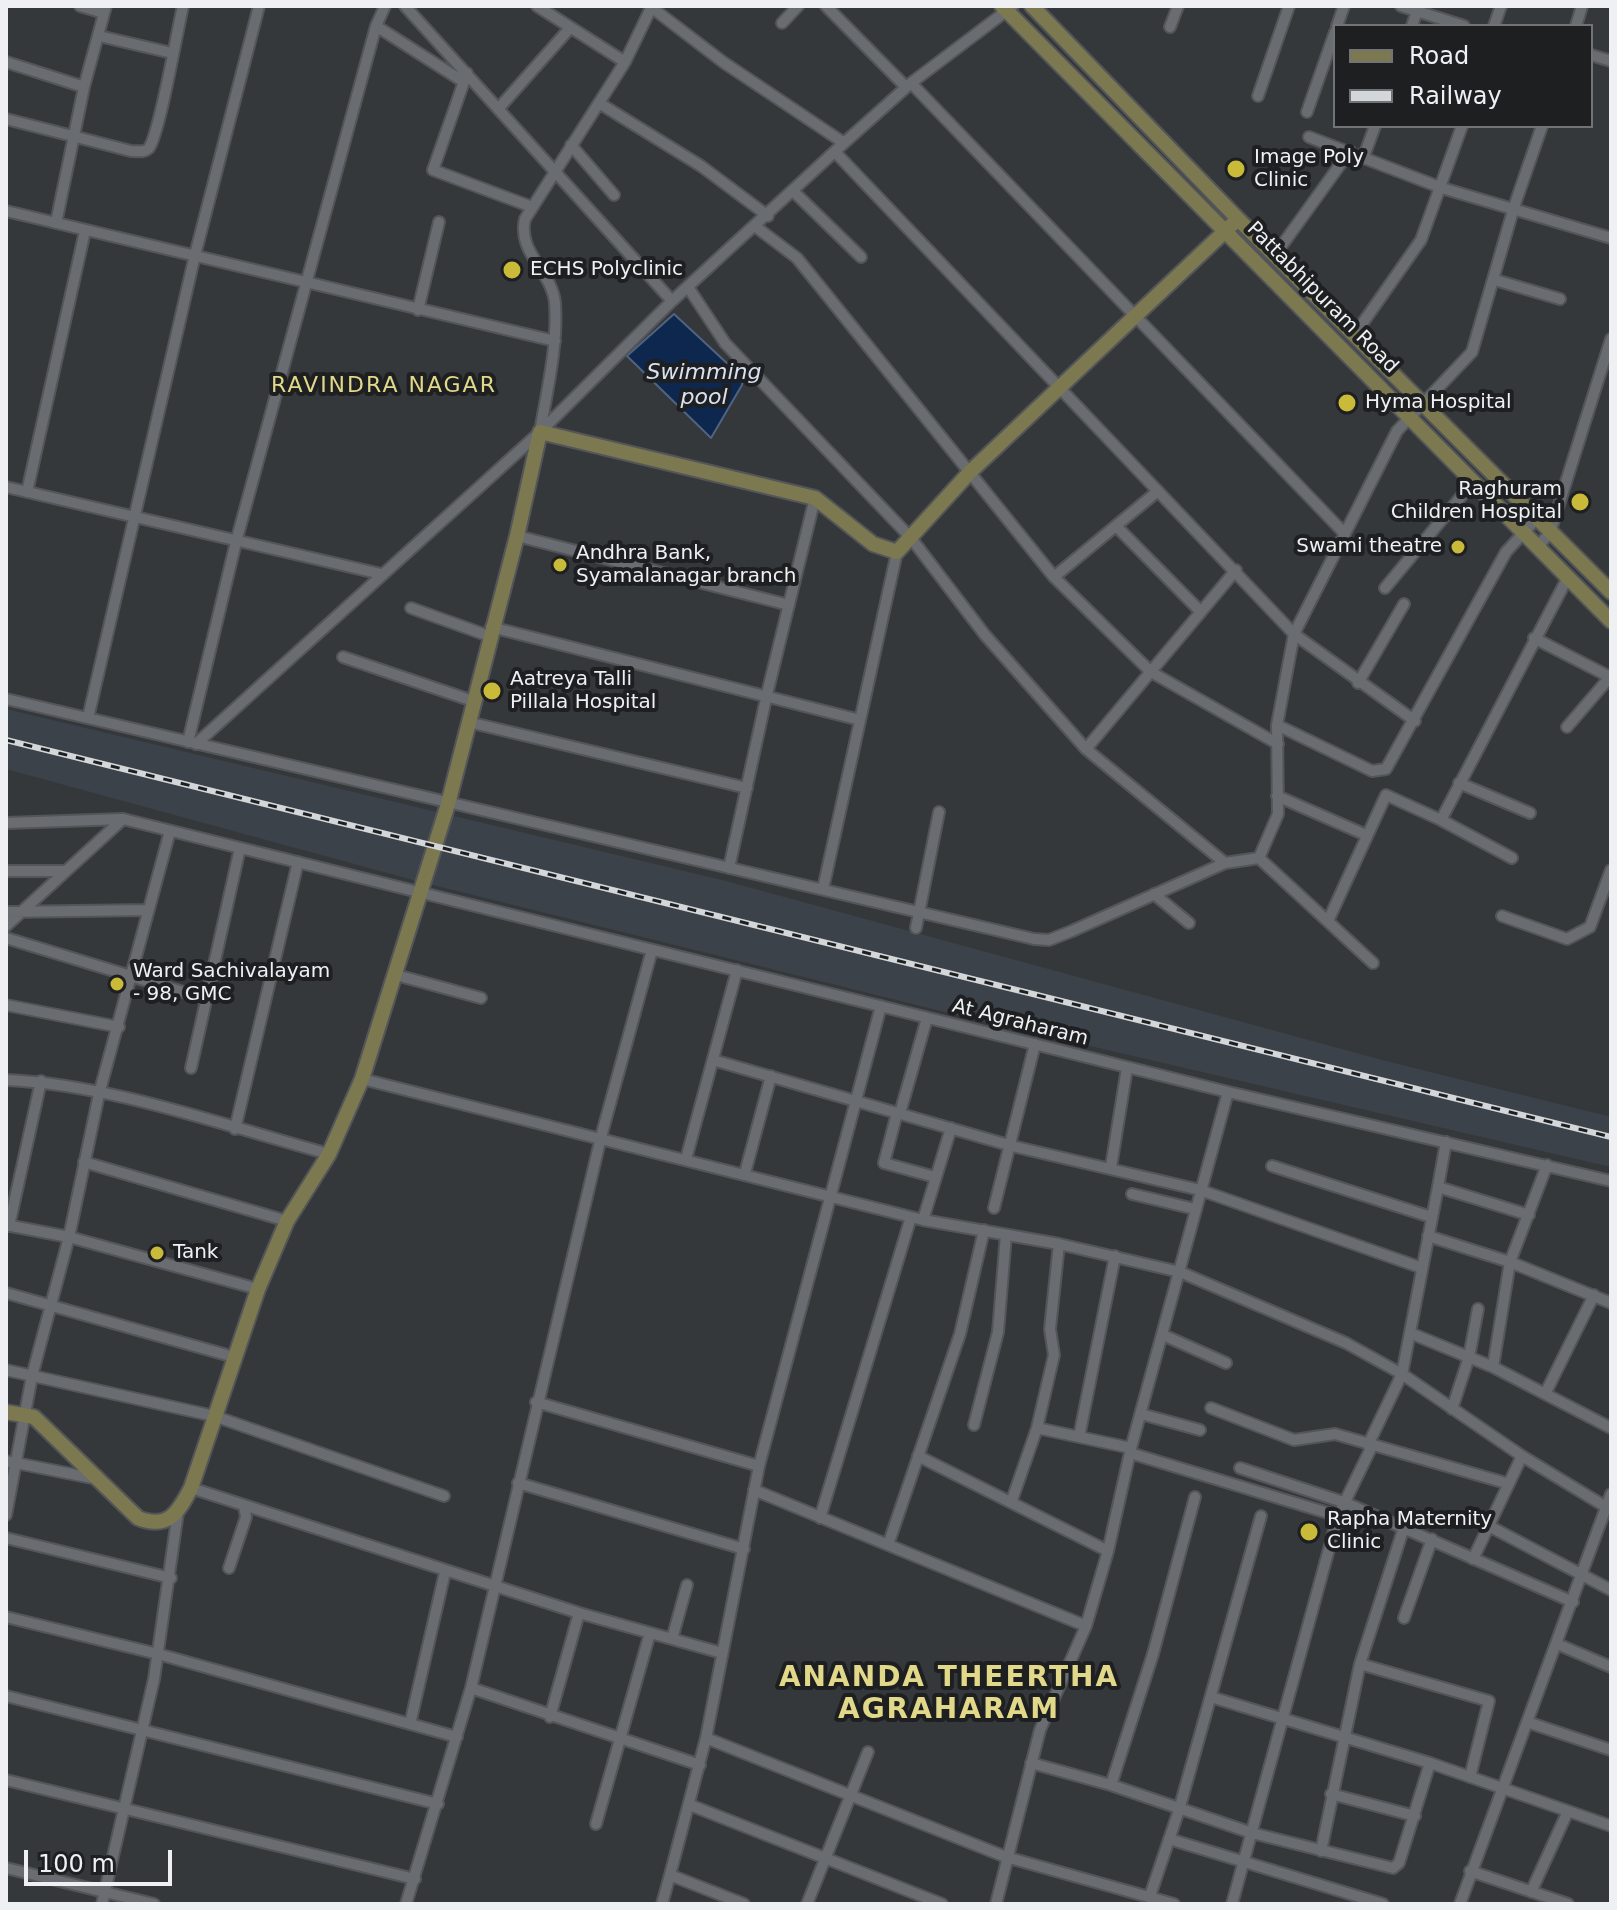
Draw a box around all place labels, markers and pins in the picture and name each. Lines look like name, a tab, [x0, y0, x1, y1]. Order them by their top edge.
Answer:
place label: Image Poly Clinic	[1254, 146, 1364, 193]
marker: Image Poly Clinic	[1225, 158, 1247, 180]
place label: ECHS Polyclinic	[530, 258, 683, 282]
marker: ECHS Polyclinic	[501, 259, 523, 281]
place label: Hyma Hospital	[1365, 391, 1512, 415]
marker: Hyma Hospital	[1336, 392, 1358, 414]
place label: Raghuram Children Hospital	[1391, 478, 1562, 525]
marker: Raghuram Children Hospital	[1569, 491, 1591, 513]
place label: Swami theatre	[1296, 535, 1442, 559]
marker: Swami theatre	[1449, 538, 1467, 556]
place label: Andhra Bank, Syamalanagar branch	[576, 542, 796, 589]
marker: Andhra Bank, Syamalanagar branch	[551, 556, 569, 574]
place label: Aatreya Talli Pillala Hospital	[510, 668, 656, 715]
marker: Aatreya Talli Pillala Hospital	[481, 680, 503, 702]
place label: Ward Sachivalayam - 98, GMC	[133, 960, 330, 1007]
marker: Ward Sachivalayam - 98, GMC	[108, 975, 126, 993]
place label: Tank	[173, 1241, 218, 1265]
marker: Tank	[148, 1244, 166, 1262]
place label: Rapha Maternity Clinic	[1327, 1508, 1492, 1555]
marker: Rapha Maternity Clinic	[1298, 1521, 1320, 1543]

